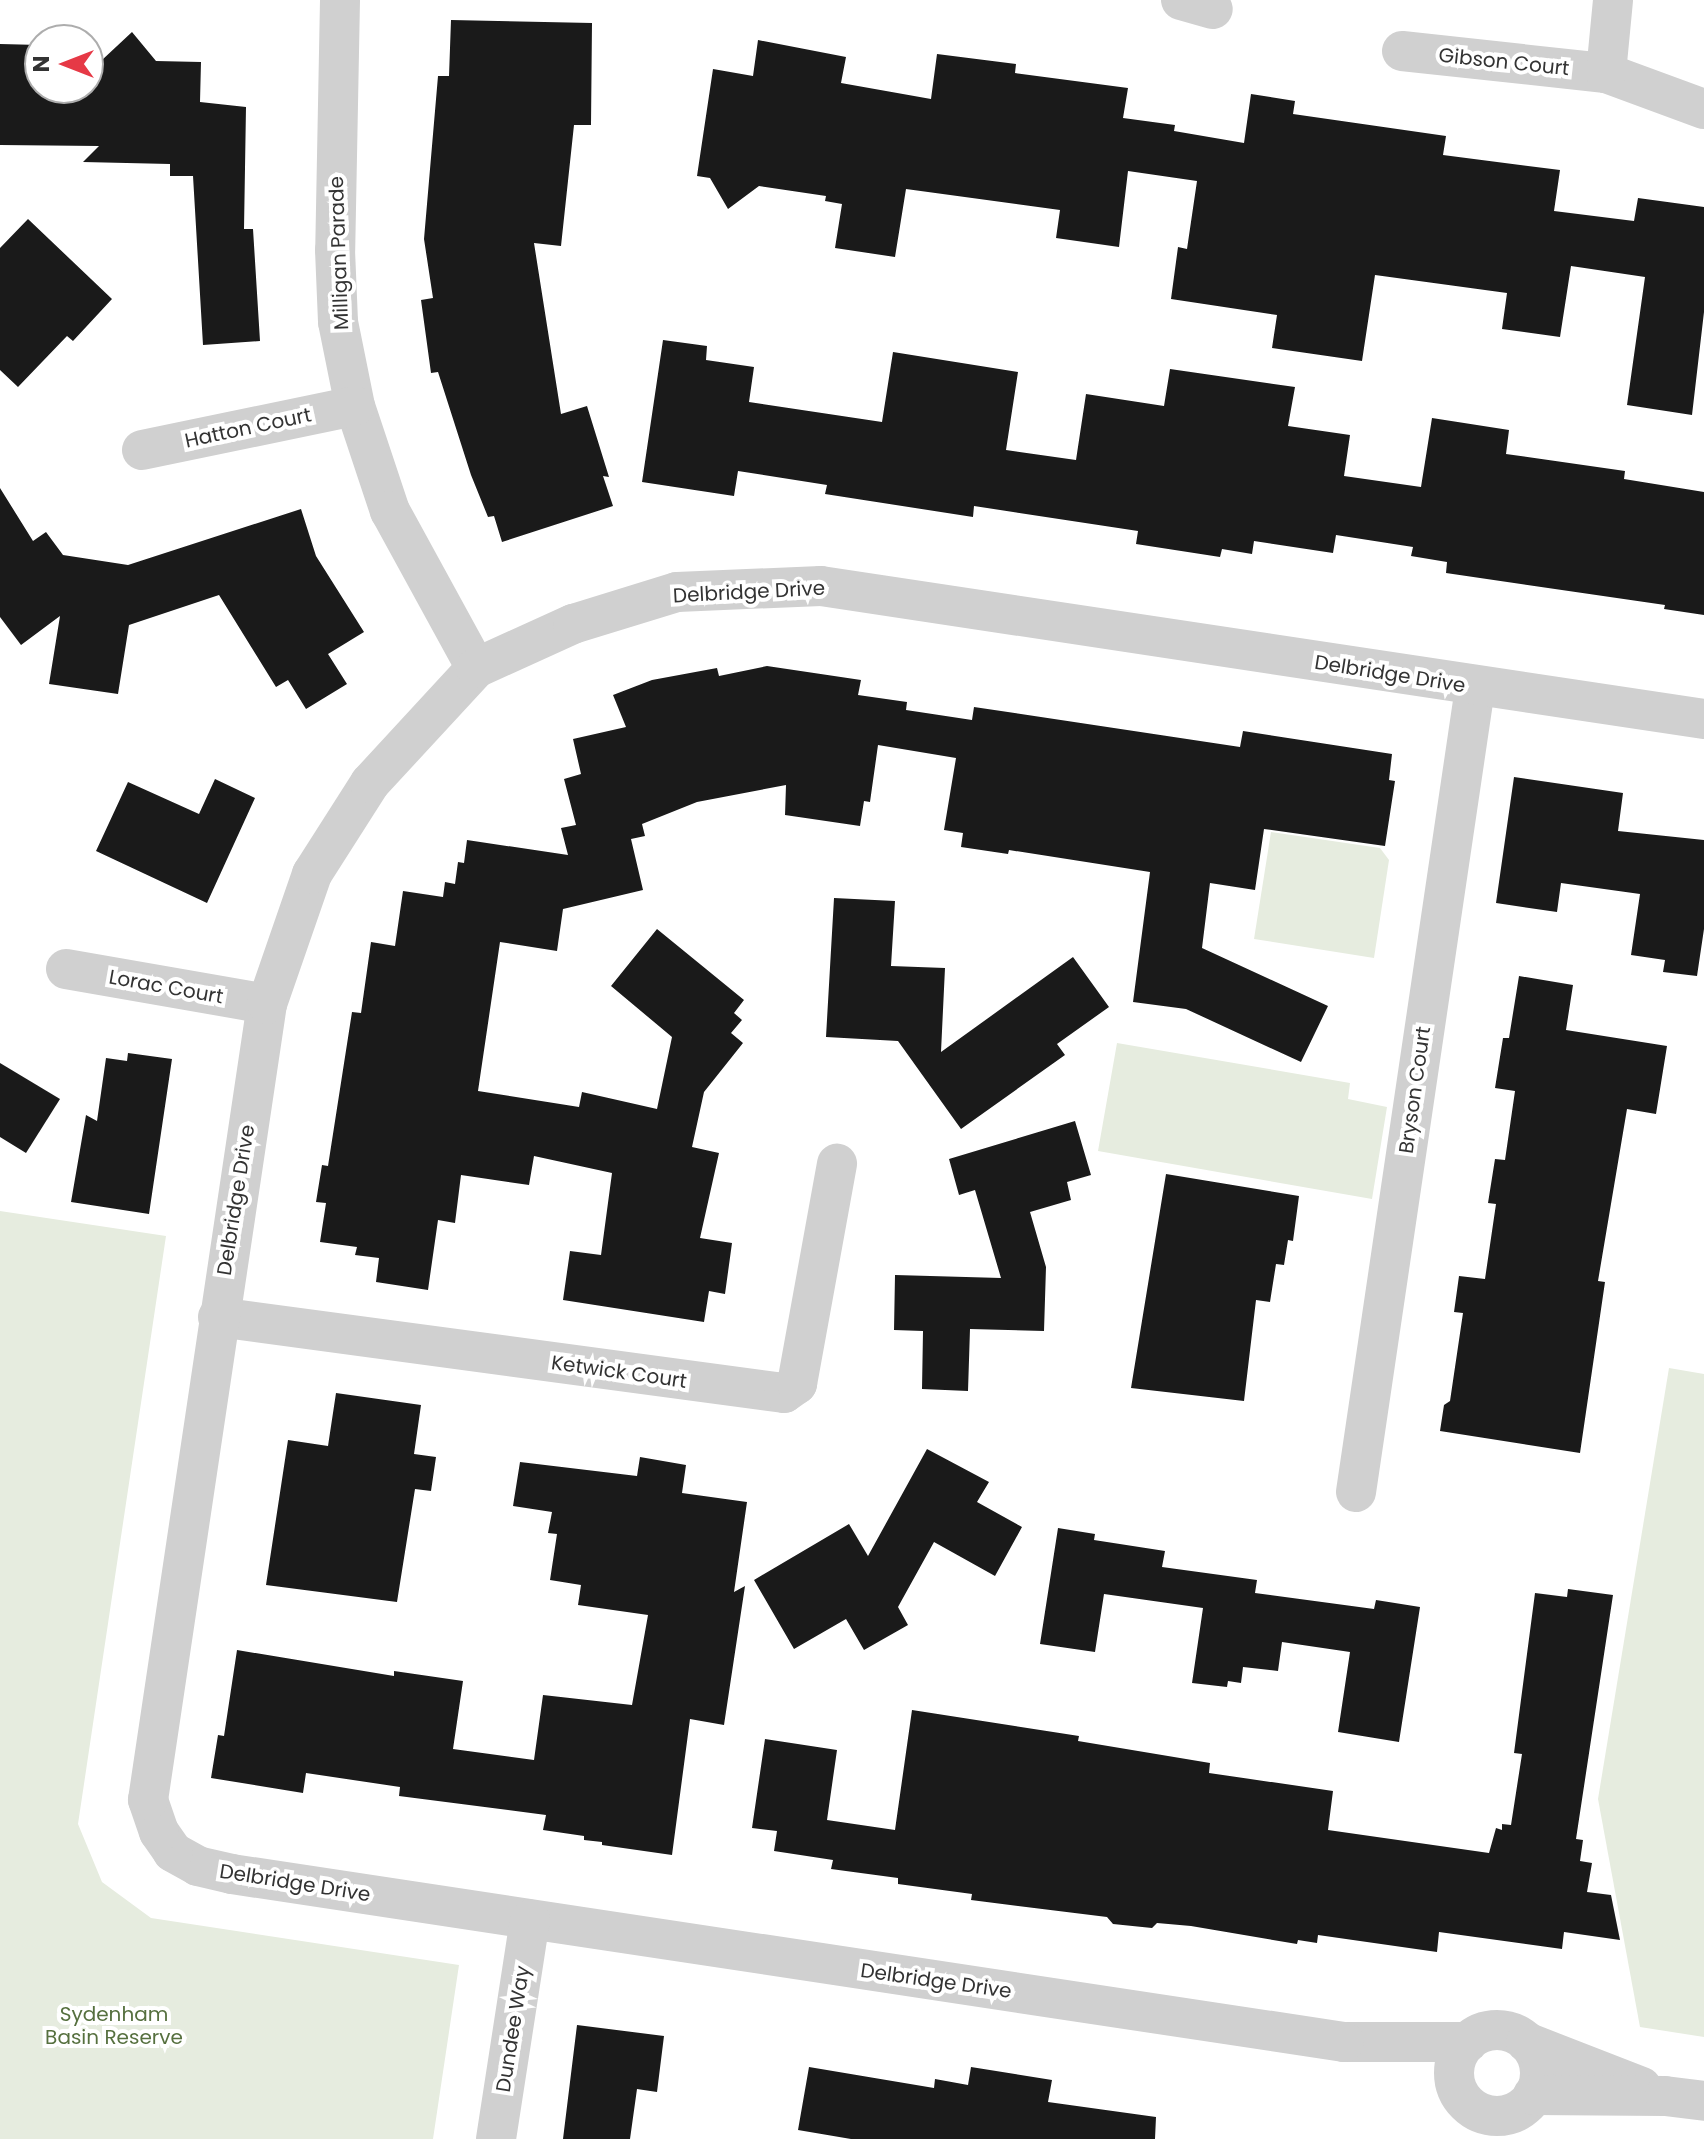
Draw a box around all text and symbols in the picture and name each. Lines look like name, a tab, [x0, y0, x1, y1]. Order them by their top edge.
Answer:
north arrow	[24, 24, 104, 104]
street label: Gibson Court	[1438, 43, 1570, 81]
text: N	[26, 56, 57, 72]
street label: Milligan Parade	[324, 176, 354, 330]
street label: Hatton Court	[183, 403, 313, 453]
street label: Delbridge Drive	[672, 576, 826, 608]
street label: Delbridge Drive	[1313, 650, 1467, 698]
street label: Lorac Court	[107, 965, 225, 1009]
street label: Bryson Court	[1394, 1025, 1436, 1155]
street label: Delbridge Drive	[212, 1123, 260, 1277]
street label: Ketwick Court	[550, 1351, 688, 1393]
street label: Delbridge Drive	[218, 1859, 372, 1907]
street label: Delbridge Drive	[859, 1959, 1013, 2003]
street label: Dundee Way	[491, 1964, 535, 2094]
park label: Sydenham Basin Reserve	[45, 2002, 183, 2049]

